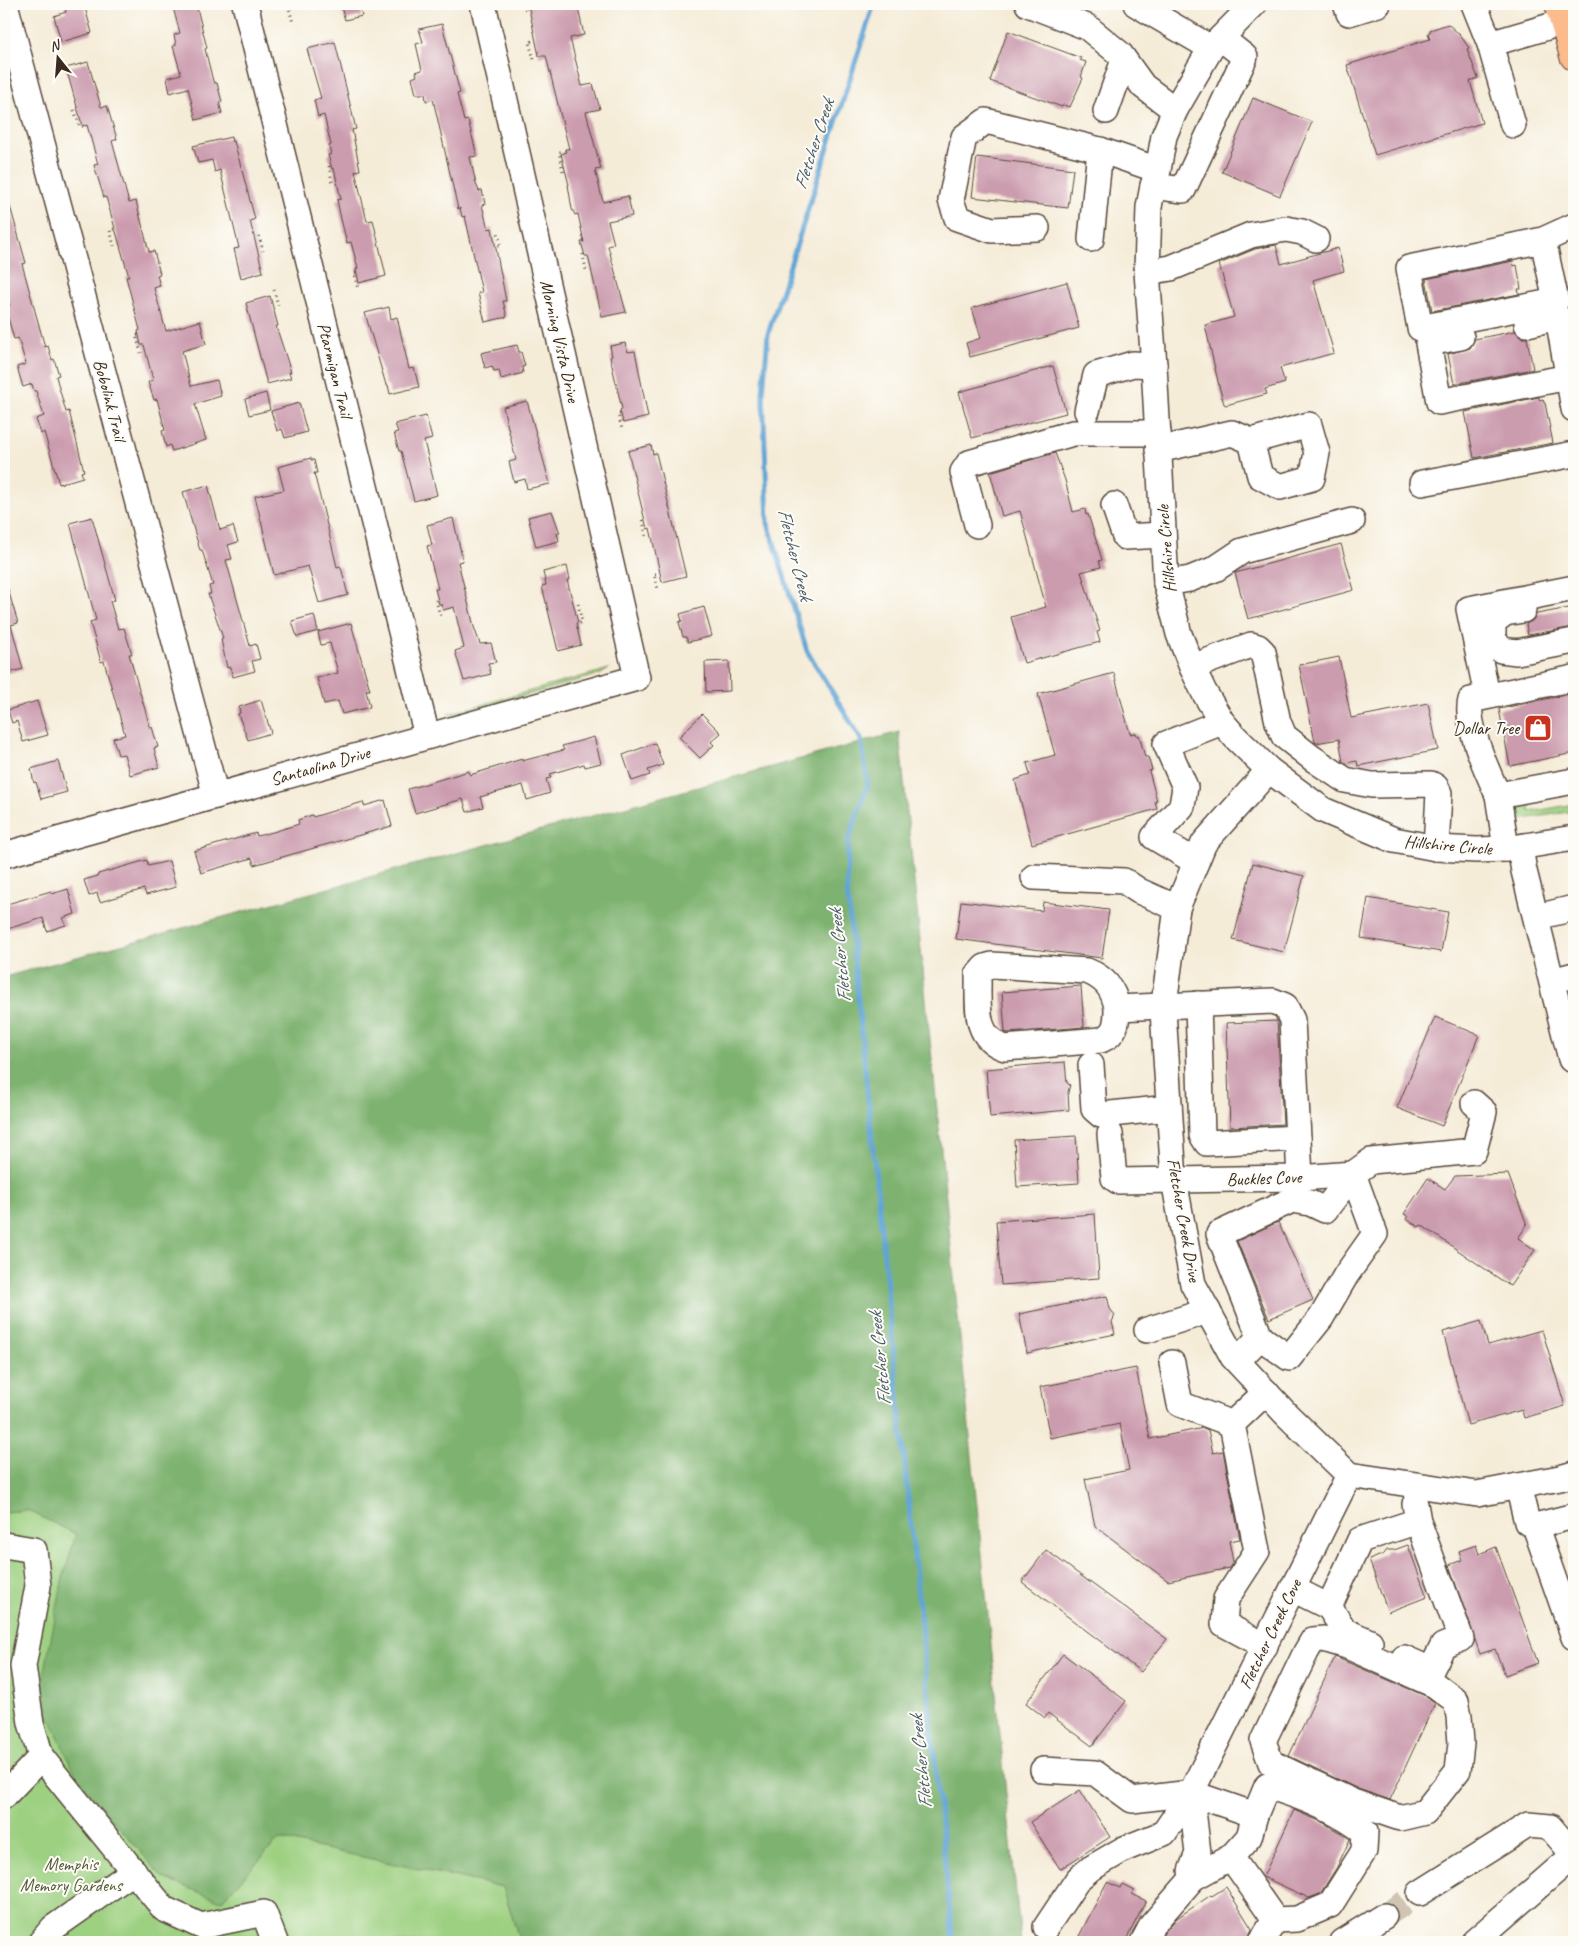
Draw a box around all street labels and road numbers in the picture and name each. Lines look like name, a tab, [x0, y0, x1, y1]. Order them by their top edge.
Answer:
street label: Morning Vista Drive	[535, 278, 585, 405]
street label: Ptarmigan Trail	[313, 320, 358, 422]
street label: Bobolink Trail	[89, 357, 132, 446]
street label: Hillshire Circle	[1151, 503, 1181, 594]
street label: Santaolina Drive	[268, 741, 373, 791]
street label: Hillshire Circle	[1403, 830, 1494, 860]
street label: Fletcher Creek Drive	[1162, 1157, 1206, 1284]
street label: Buckles Cove	[1226, 1166, 1303, 1190]
street label: Fletcher Creek Cove	[1234, 1574, 1307, 1693]

